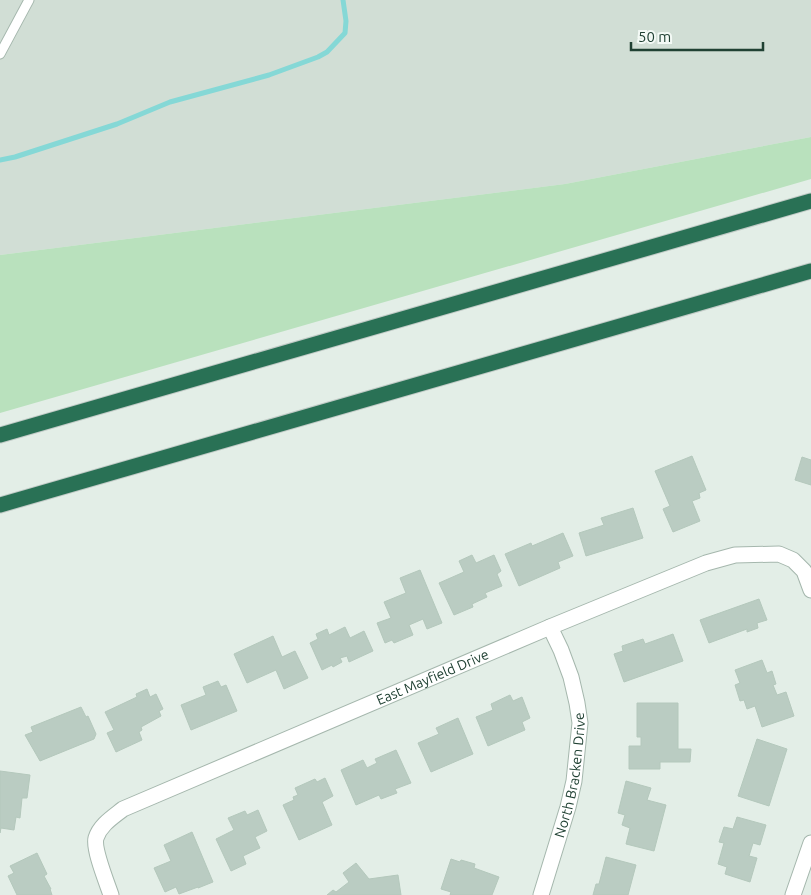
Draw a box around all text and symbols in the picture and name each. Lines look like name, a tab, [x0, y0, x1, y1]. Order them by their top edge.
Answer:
scale bar	[631, 20, 764, 52]
text: 50 m	[638, 28, 671, 45]
street label: East Mayfield Drive	[374, 646, 491, 708]
street label: North Bracken Drive	[551, 711, 588, 840]

